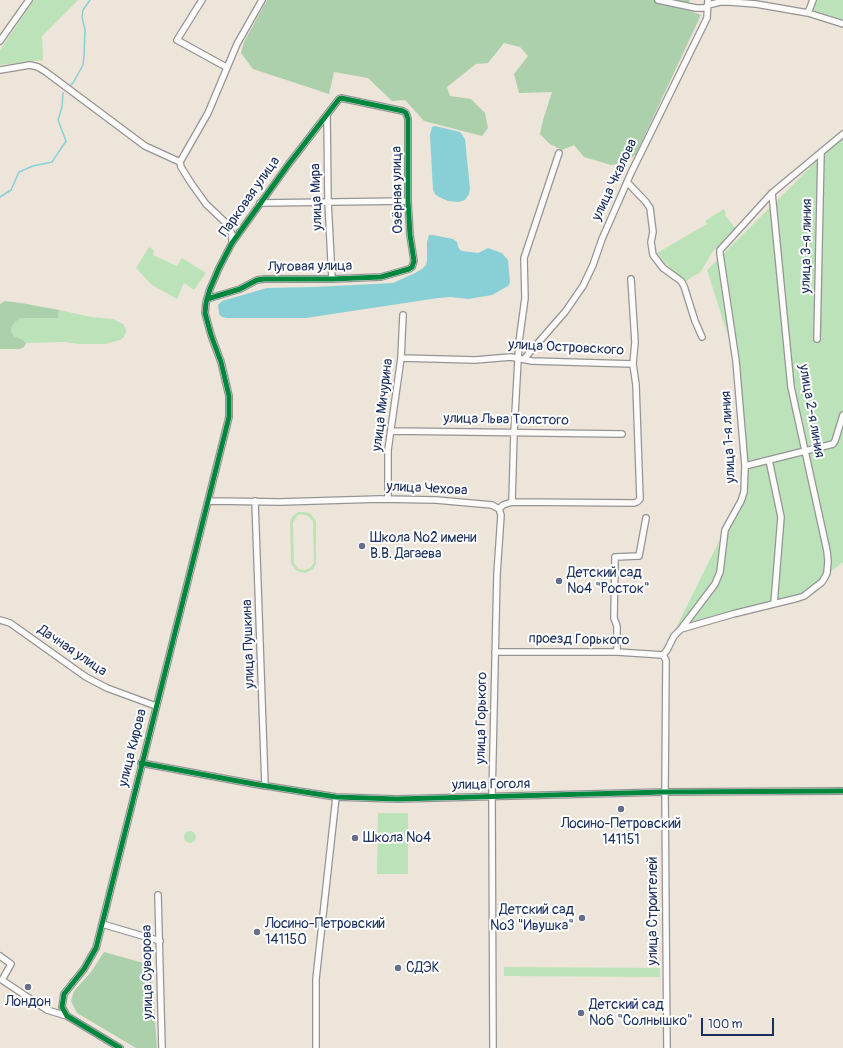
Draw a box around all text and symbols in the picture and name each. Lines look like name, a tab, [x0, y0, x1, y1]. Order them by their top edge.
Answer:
street label: улица Чкалова	[589, 136, 641, 224]
street label: Озёрная улица	[389, 146, 407, 234]
street label: Парковая улица	[216, 154, 284, 240]
street label: улица Мира	[307, 163, 327, 231]
street label: улица 3-я линия	[798, 199, 816, 293]
street label: Луговая улица	[268, 258, 352, 276]
street label: улица Островского	[508, 337, 624, 359]
street label: улица Мичурина	[369, 358, 397, 452]
street label: улица 2-я линия	[795, 363, 827, 459]
street label: улица 1-я линия	[718, 390, 740, 484]
street label: улица Льва Толстого	[443, 411, 569, 429]
street label: улица Чехова	[386, 478, 468, 500]
place label: Школа №2 имени В.В. Дагаева	[370, 530, 477, 562]
marker: Школа №2 имени В.В. Дагаева	[357, 541, 367, 551]
place label: Детский сад №4 "Росток"	[567, 565, 650, 598]
marker: Детский сад №4 "Росток"	[554, 576, 564, 586]
street label: улица Пушкина	[239, 599, 259, 689]
street label: Дачная улица	[34, 622, 110, 680]
street label: проезд Горького	[529, 631, 629, 649]
street label: улица Горького	[473, 672, 491, 764]
street label: улица Кирова	[115, 707, 151, 789]
street label: улица Гоголя	[452, 776, 530, 794]
marker: Лосино-Петровский 141151	[616, 804, 626, 814]
place label: Лосино-Петровский 141151	[561, 816, 681, 848]
place label: Школа №4	[363, 830, 431, 846]
marker: Школа №4	[350, 833, 360, 843]
street label: улица Строителей	[645, 857, 661, 965]
place label: Детский сад №3 "Ивушка"	[490, 902, 574, 934]
marker: Детский сад №3 "Ивушка"	[577, 913, 587, 923]
place label: Лосино-Петровский 141150	[265, 916, 385, 948]
street label: улица Суворова	[139, 925, 157, 1019]
marker: Лосино-Петровский 141150	[252, 927, 262, 937]
place label: СДЭК	[406, 960, 439, 976]
marker: СДЭК	[393, 963, 403, 973]
marker: Лондон	[23, 982, 33, 992]
place label: Лондон	[5, 994, 51, 1010]
place label: Детский сад №6 "Солнышко"	[589, 997, 693, 1030]
marker: Детский сад №6 "Солнышко"	[576, 1008, 586, 1018]
scale bar	[703, 1010, 776, 1036]
text: 100 m	[708, 1017, 742, 1032]

